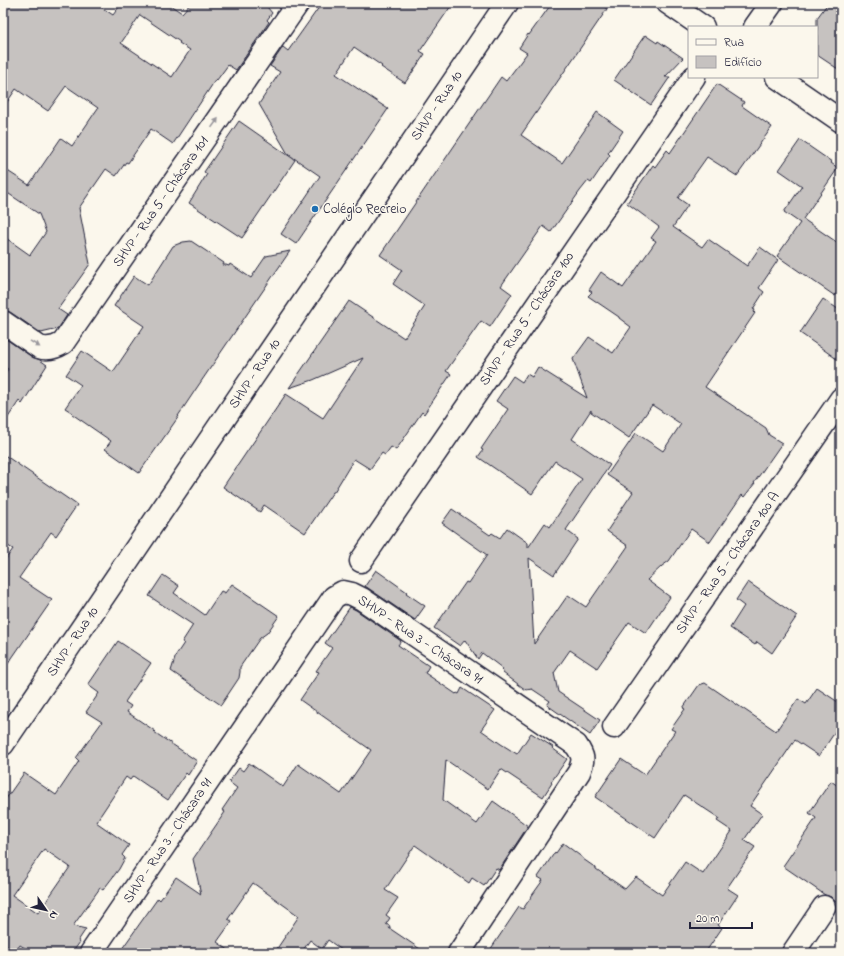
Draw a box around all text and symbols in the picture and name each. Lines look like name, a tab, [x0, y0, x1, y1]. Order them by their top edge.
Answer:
legend	[688, 26, 818, 78]
text: Rua	[724, 34, 744, 52]
text: Edifício	[724, 54, 762, 72]
street label: SHVP - Rua 10	[406, 67, 468, 145]
one-way arrow	[211, 118, 219, 128]
street label: SHVP - Rua 5 - Chácara 101	[108, 132, 215, 272]
place label: Colégio Recreio	[323, 199, 406, 221]
marker: Colégio Recreio	[310, 204, 320, 214]
street label: SHVP - Rua 5 - Chácara 100	[474, 248, 580, 390]
street label: SHVP - Rua 10	[224, 335, 286, 413]
one-way arrow	[30, 340, 40, 348]
street label: SHVP - Rua 5 - Chácara 100 A	[671, 488, 785, 638]
street label: SHVP - Rua 3 - Chácara 91	[353, 590, 487, 690]
street label: SHVP - Rua 10	[42, 603, 104, 681]
street label: SHVP - Rua 3 - Chácara 91	[118, 774, 218, 908]
north arrow	[26, 890, 66, 930]
scale bar	[690, 904, 752, 930]
text: N	[45, 907, 62, 923]
text: 20 m	[696, 910, 719, 928]

